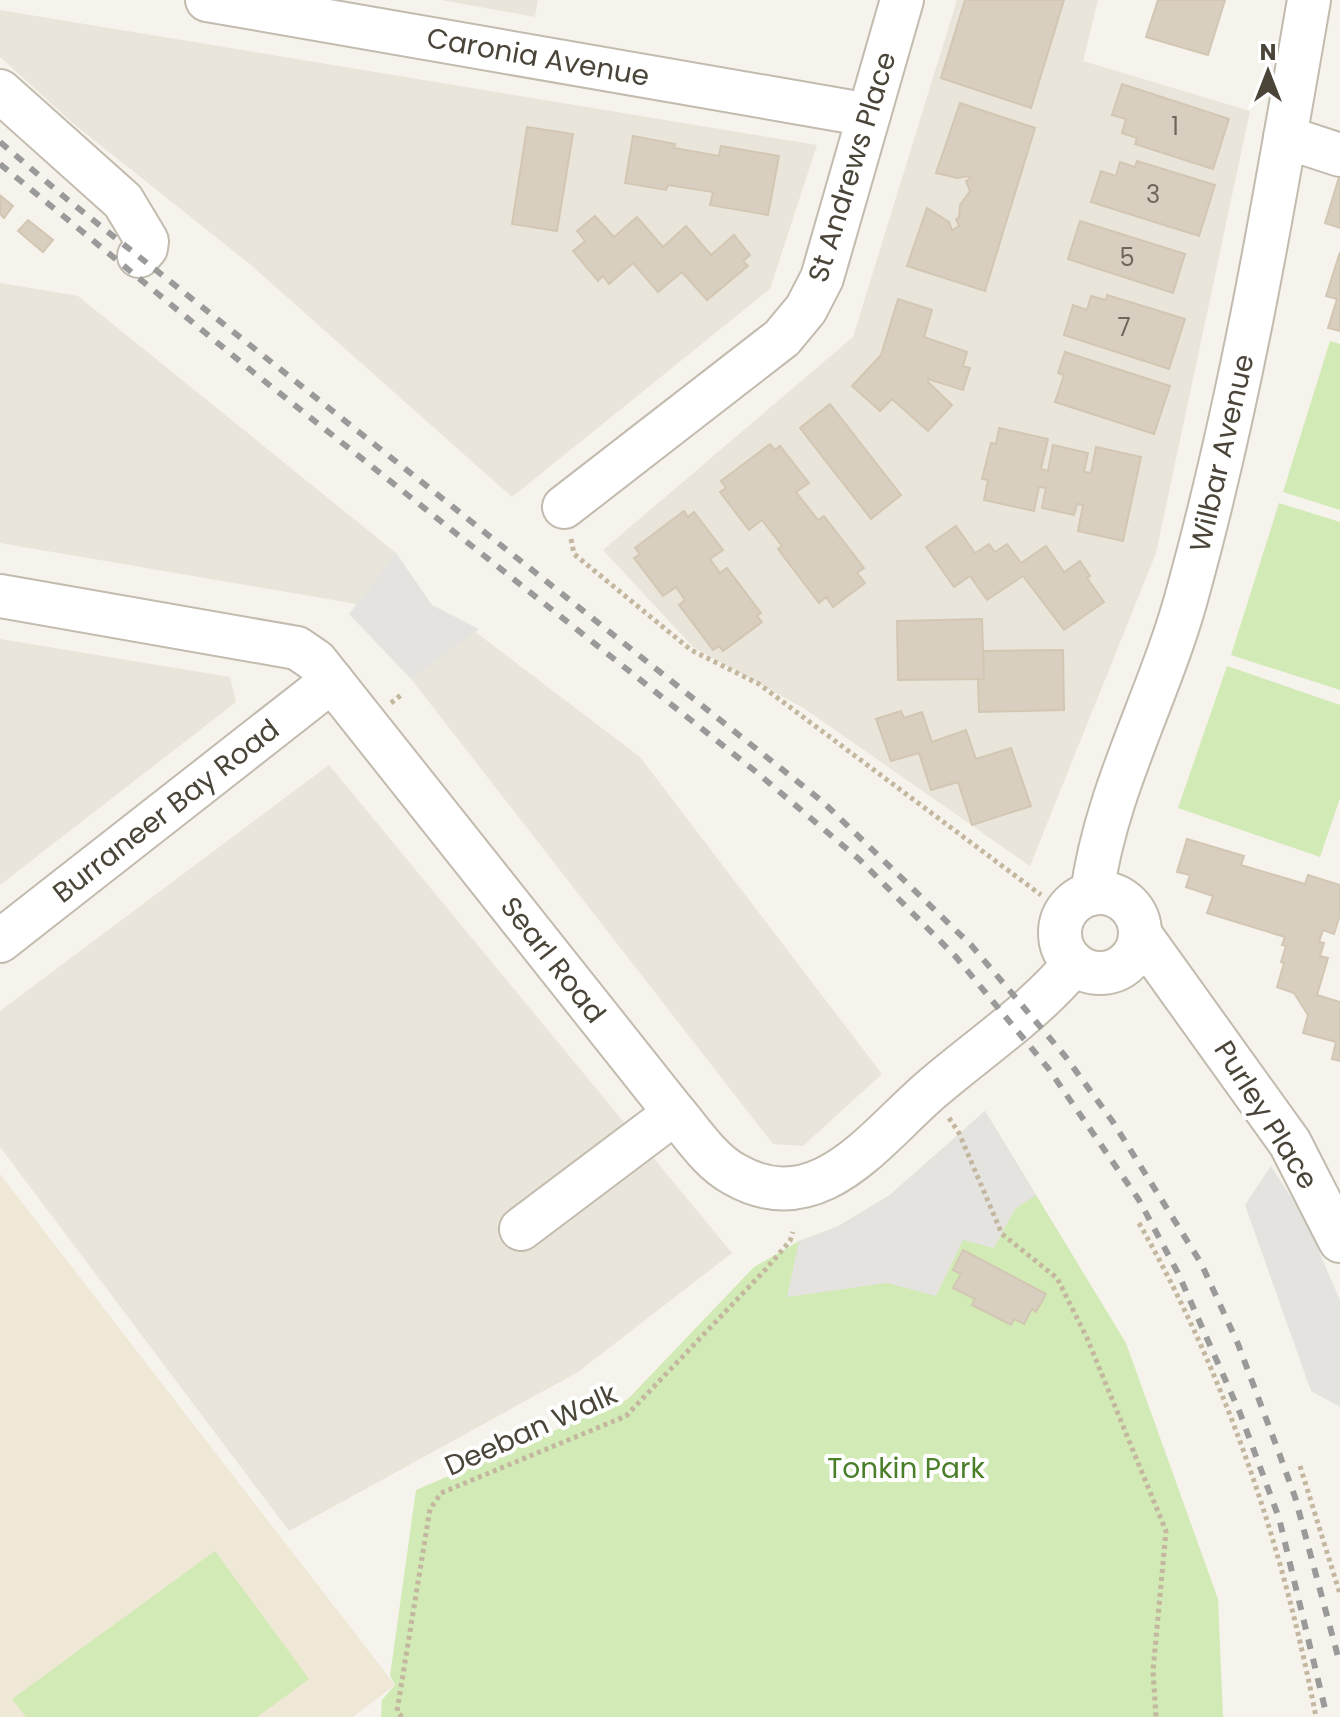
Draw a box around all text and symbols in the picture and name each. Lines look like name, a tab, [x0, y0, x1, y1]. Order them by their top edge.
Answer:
street label: Caronia Avenue	[424, 18, 652, 96]
north arrow	[1228, 32, 1308, 112]
text: N	[1260, 37, 1276, 68]
street label: St Andrews Place	[798, 47, 906, 287]
house number: 1	[1171, 110, 1179, 143]
house number: 3	[1146, 178, 1160, 211]
house number: 5	[1119, 241, 1135, 274]
house number: 7	[1117, 311, 1131, 344]
street label: Wilbar Avenue	[1180, 350, 1264, 556]
street label: Burraneer Bay Road	[45, 710, 287, 912]
street label: Searl Road	[491, 889, 615, 1031]
street label: Purley Place	[1205, 1033, 1327, 1197]
street label: Deeban Walk	[438, 1374, 624, 1486]
park label: Tonkin Park	[827, 1449, 985, 1488]

